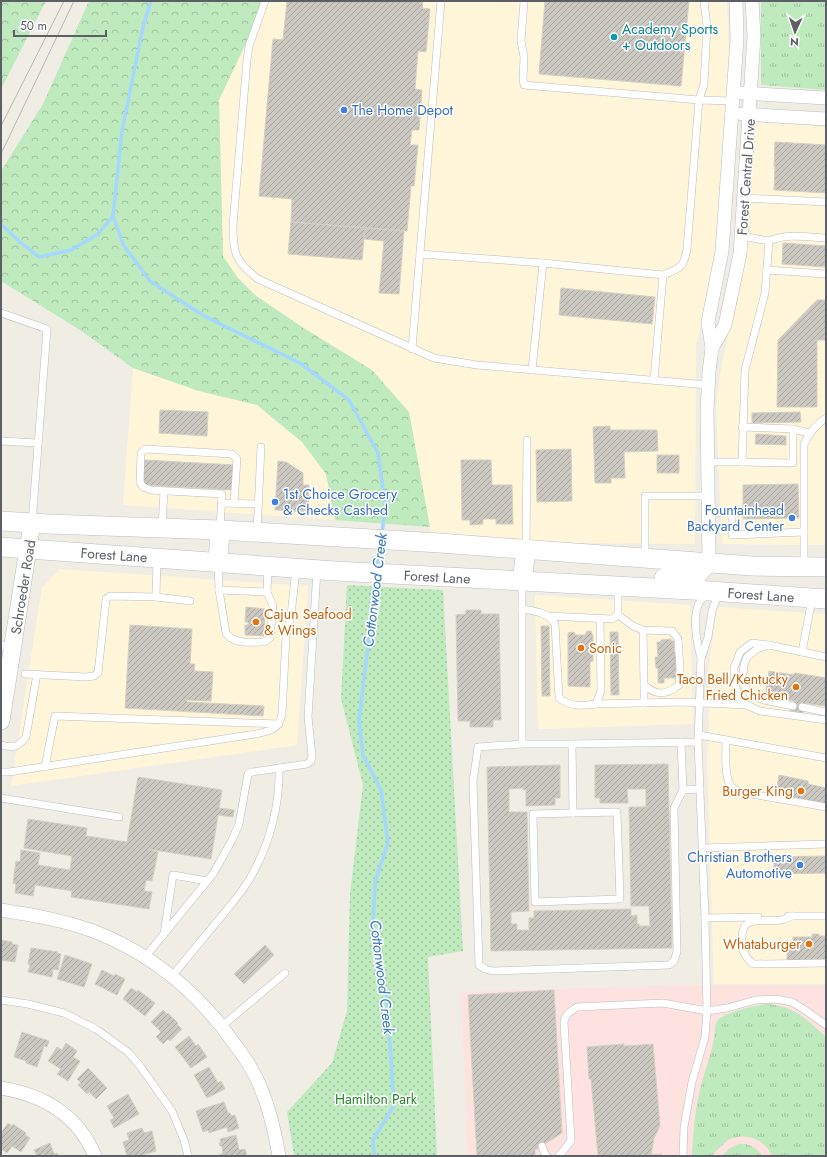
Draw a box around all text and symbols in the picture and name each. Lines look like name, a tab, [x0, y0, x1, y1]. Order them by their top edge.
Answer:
scale bar	[14, 12, 106, 38]
north arrow	[775, 12, 815, 52]
text: 50 m	[20, 17, 47, 35]
place label: Academy Sports + Outdoors	[622, 19, 719, 55]
marker: Academy Sports + Outdoors	[609, 32, 619, 42]
text: N	[790, 34, 799, 50]
place label: The Home Depot	[352, 100, 454, 120]
marker: The Home Depot	[339, 105, 349, 115]
street label: Forest Central Drive	[732, 118, 760, 236]
place label: 1st Choice Grocery & Checks Cashed	[283, 484, 398, 520]
marker: 1st Choice Grocery & Checks Cashed	[270, 497, 280, 507]
place label: Fountainhead Backyard Center	[687, 500, 784, 536]
marker: Fountainhead Backyard Center	[787, 513, 797, 523]
water label: Cottonwood Creek	[357, 531, 393, 648]
street label: Schroeder Road	[6, 538, 40, 636]
street label: Forest Lane	[80, 543, 148, 567]
street label: Forest Lane	[403, 565, 471, 589]
street label: Forest Lane	[727, 583, 795, 607]
place label: Cajun Seafood & Wings	[264, 604, 352, 640]
marker: Cajun Seafood & Wings	[251, 617, 261, 627]
place label: Sonic	[589, 638, 622, 658]
marker: Sonic	[576, 643, 586, 653]
place label: Taco Bell/Kentucky Fried Chicken	[677, 669, 789, 705]
marker: Taco Bell/Kentucky Fried Chicken	[791, 682, 801, 692]
place label: Burger King	[722, 781, 793, 801]
marker: Burger King	[796, 786, 806, 796]
place label: Christian Brothers Automotive	[687, 847, 792, 883]
marker: Christian Brothers Automotive	[795, 860, 805, 870]
water label: Cottonwood Creek	[364, 919, 400, 1036]
place label: Whataburger	[723, 934, 801, 954]
marker: Whataburger	[804, 939, 814, 949]
park label: Hamilton Park	[335, 1089, 418, 1109]

